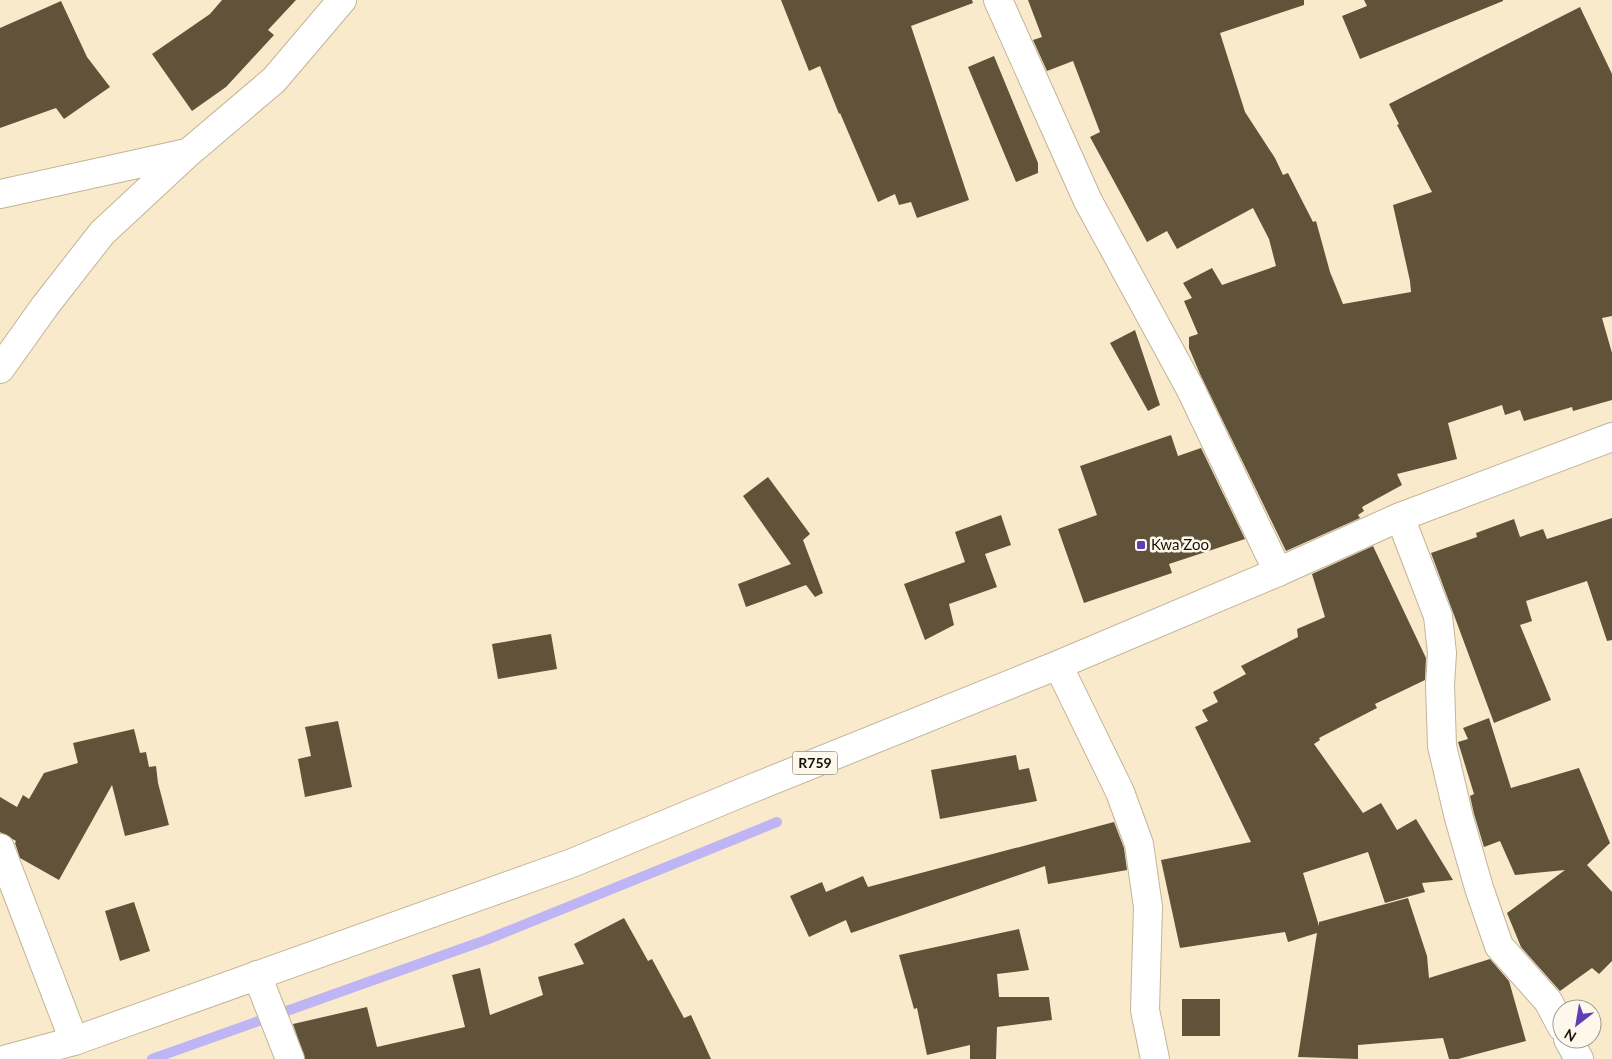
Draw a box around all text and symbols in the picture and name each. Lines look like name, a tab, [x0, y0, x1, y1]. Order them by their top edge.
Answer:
place label: Kwa Zoo	[1151, 535, 1209, 553]
marker: Kwa Zoo	[1135, 539, 1147, 551]
road number: R759	[792, 751, 838, 774]
north arrow	[1552, 999, 1602, 1049]
text: N	[1561, 1026, 1579, 1046]

